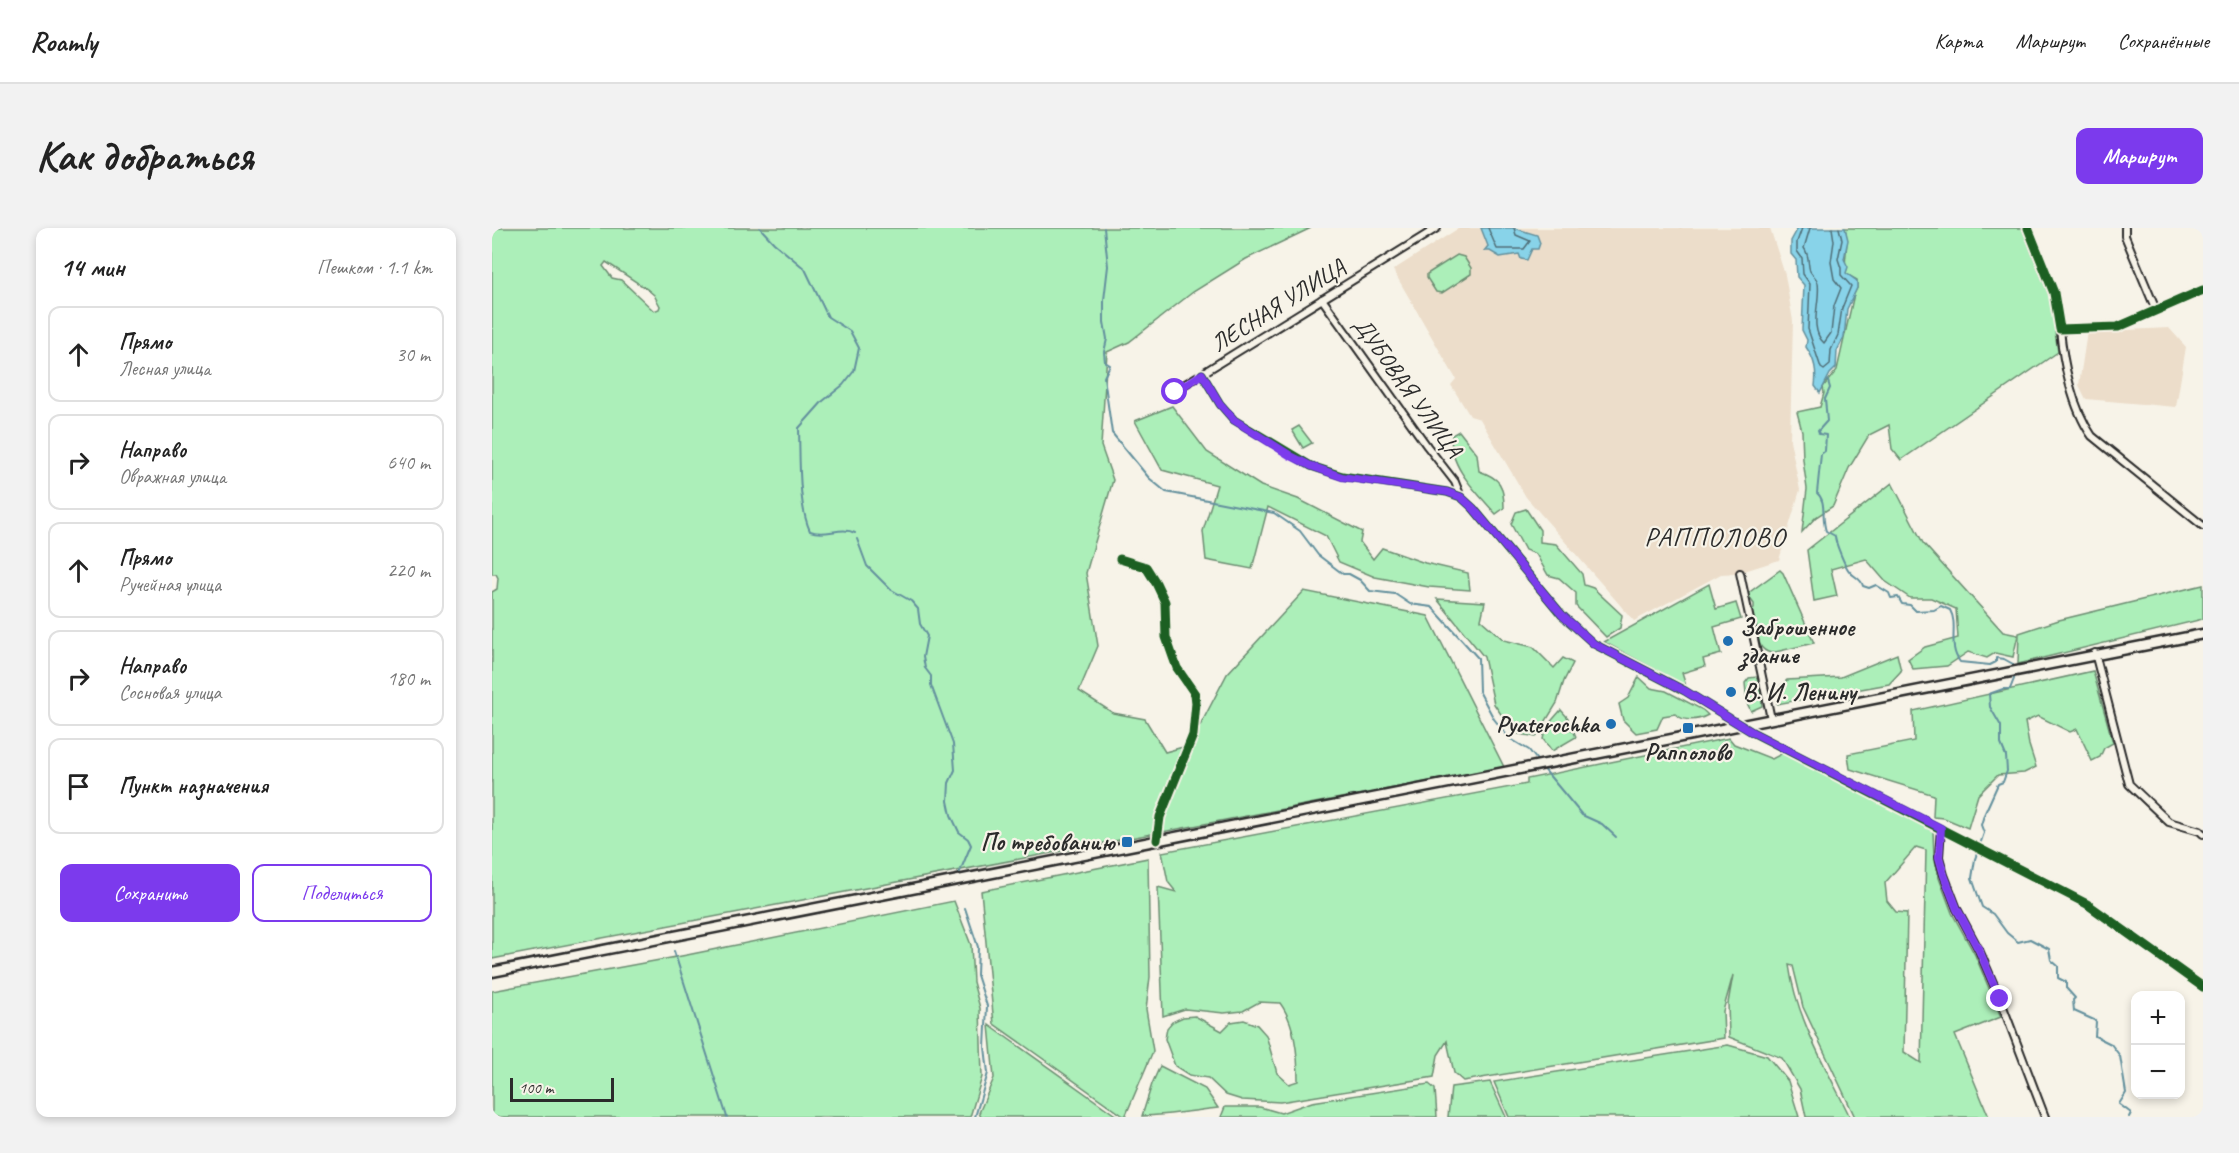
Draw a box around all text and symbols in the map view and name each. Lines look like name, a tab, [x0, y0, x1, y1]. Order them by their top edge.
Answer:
text: Roamly	[30, 24, 97, 59]
text: Карта	[1934, 28, 1983, 54]
text: Маршрут	[2016, 28, 2085, 54]
text: Сохранённые	[2118, 28, 2209, 54]
button: Маршрут	[2076, 128, 2203, 184]
text: Как добраться	[36, 130, 253, 183]
text: 14 мин	[60, 251, 125, 284]
street label: ЛЕСНАЯ УЛИЦА	[1205, 251, 1351, 358]
text: Пешком · 1.1 km	[317, 255, 432, 280]
street label: ДУБОВАЯ УЛИЦА	[1347, 311, 1470, 464]
text: Прямо	[119, 328, 171, 356]
icon: ahead	[62, 338, 95, 371]
text: 30 m	[396, 342, 430, 367]
text: Лесная улица	[119, 356, 210, 381]
route start	[1161, 378, 1187, 404]
text: Направо	[119, 436, 186, 464]
icon: right	[62, 446, 95, 479]
text: 640 m	[387, 450, 430, 475]
text: Овражная улица	[119, 464, 226, 489]
district label: РАППОЛОВО	[1644, 520, 1787, 554]
text: Прямо	[119, 544, 171, 572]
icon: ahead	[62, 554, 95, 587]
text: 220 m	[387, 558, 430, 583]
text: Ручейная улица	[119, 572, 221, 597]
place label: Заброшенное здание	[1737, 612, 1856, 671]
marker: Заброшенное здание	[1721, 634, 1735, 648]
text: Направо	[119, 652, 186, 680]
icon: right	[62, 662, 95, 695]
text: 180 m	[387, 666, 430, 691]
place label: В. И. Ленину	[1743, 677, 1859, 707]
text: Сосновая улица	[119, 680, 221, 705]
marker: В. И. Ленину	[1724, 685, 1738, 699]
place label: Pyaterochka	[1496, 709, 1601, 739]
marker: Pyaterochka	[1604, 717, 1618, 731]
marker: Рапполово	[1681, 721, 1695, 735]
place label: Рапполово	[1645, 737, 1734, 767]
icon: arrive	[62, 770, 95, 803]
text: Пункт назначения	[119, 772, 268, 800]
place label: По требованию	[981, 827, 1117, 857]
marker: По требованию	[1120, 835, 1134, 849]
button: Сохранить	[60, 864, 240, 922]
button: Поделиться	[252, 864, 432, 922]
route end	[1986, 985, 2012, 1011]
map controls	[2131, 991, 2185, 1099]
button: +	[2131, 991, 2185, 1045]
button: −	[2131, 1045, 2185, 1099]
scale bar	[510, 1075, 614, 1102]
text: 100 m	[519, 1078, 553, 1098]

